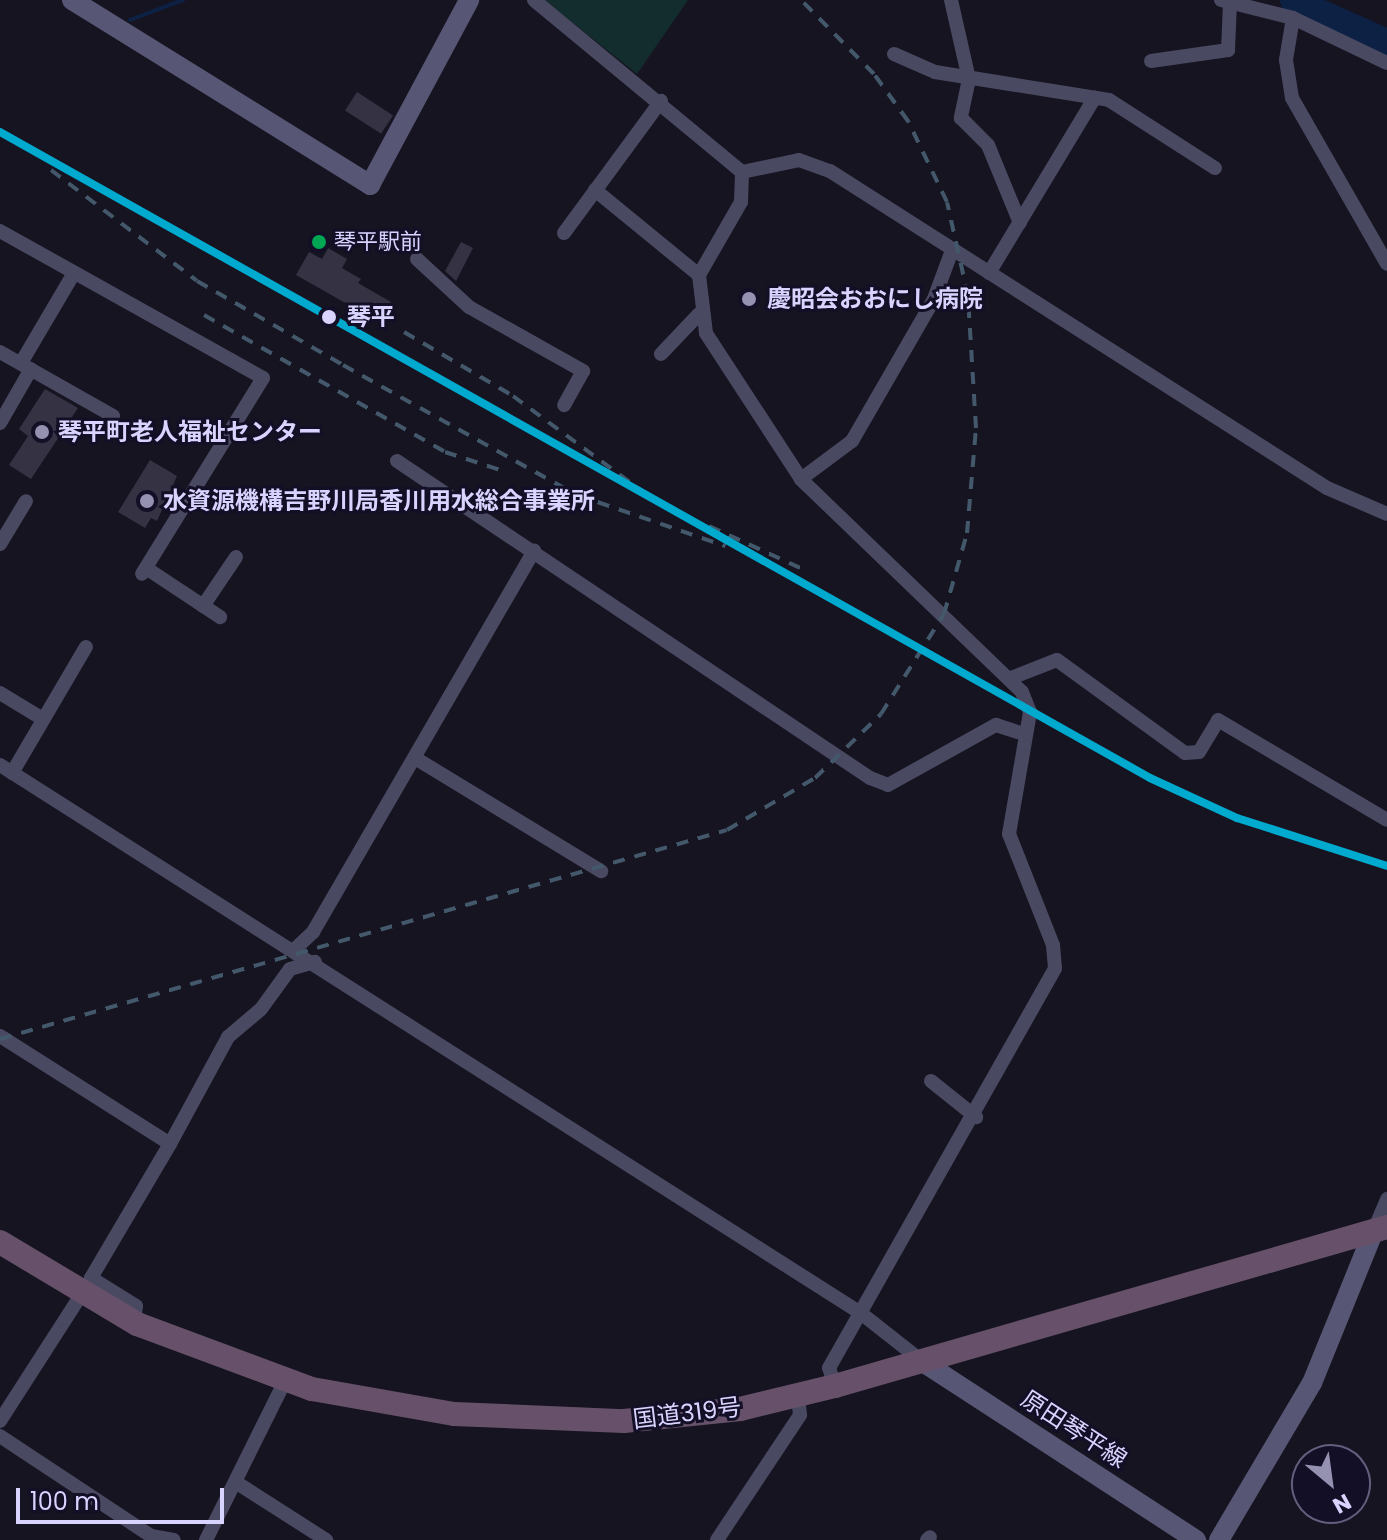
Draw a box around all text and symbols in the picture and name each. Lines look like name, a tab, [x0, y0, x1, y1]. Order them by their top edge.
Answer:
place label: 琴平駅前	[334, 229, 422, 255]
marker: 琴平駅前	[311, 234, 327, 250]
place label: 慶昭会おおにし病院	[767, 285, 983, 313]
marker: 慶昭会おおにし病院	[738, 288, 760, 310]
place label: 琴平	[347, 303, 395, 331]
marker: 琴平	[318, 306, 340, 328]
place label: 琴平町老人福祉センター	[58, 418, 322, 446]
marker: 琴平町老人福祉センター	[33, 423, 51, 441]
place label: 水資源機構吉野川局香川用水総合事業所	[163, 487, 595, 515]
marker: 水資源機構吉野川局香川用水総合事業所	[138, 492, 156, 510]
street label: 原田琴平線	[1016, 1384, 1132, 1474]
street label: 国道319号	[631, 1392, 743, 1434]
north arrow	[1291, 1444, 1371, 1524]
scale bar	[20, 1472, 228, 1522]
text: 100 m	[30, 1485, 99, 1518]
text: N	[1327, 1486, 1357, 1521]

